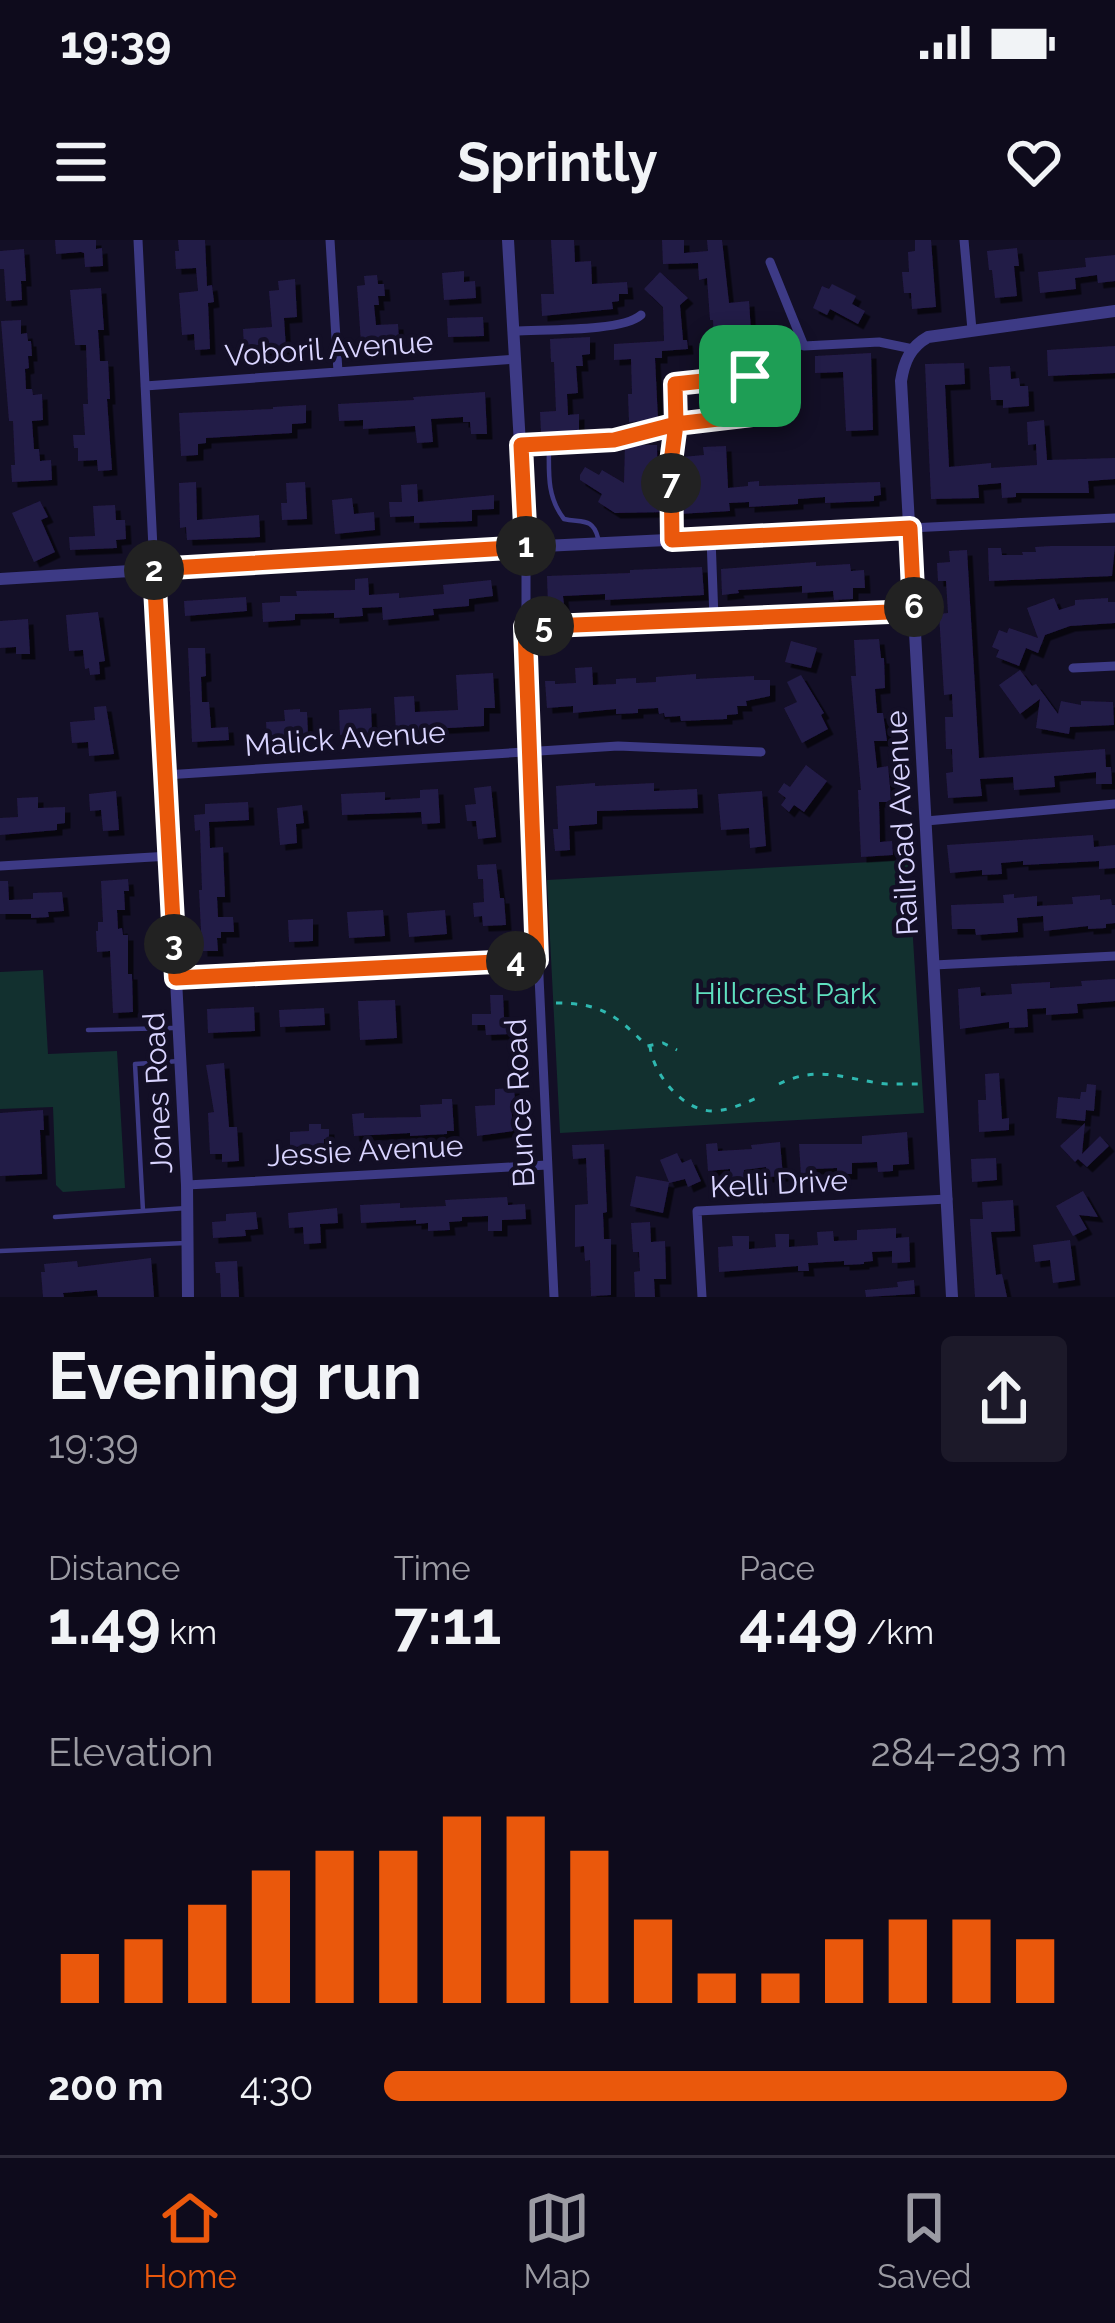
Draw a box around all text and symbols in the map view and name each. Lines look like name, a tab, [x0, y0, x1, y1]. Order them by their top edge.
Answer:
text: 19:39	[60, 16, 171, 69]
icon: menu	[48, 129, 114, 195]
icon: heart	[1001, 129, 1067, 195]
text: Sprintly	[457, 130, 658, 194]
street label: Voboril Avenue	[224, 324, 434, 373]
pin	[699, 325, 801, 427]
icon: arrive	[717, 343, 783, 409]
pin: 7	[641, 453, 701, 513]
text: 7	[662, 463, 680, 502]
pin: 1	[496, 516, 556, 576]
text: 1	[518, 526, 534, 565]
pin: 2	[124, 540, 184, 600]
text: 2	[145, 550, 163, 589]
pin: 6	[884, 577, 944, 637]
text: 6	[904, 587, 924, 626]
pin: 5	[514, 596, 574, 656]
text: 5	[535, 606, 553, 645]
street label: Railroad Avenue	[878, 710, 925, 936]
street label: Malick Avenue	[243, 714, 447, 763]
pin: 3	[144, 914, 204, 974]
text: 3	[165, 924, 183, 963]
pin: 4	[486, 931, 546, 991]
text: 4	[507, 941, 525, 980]
park label: Hillcrest Park	[694, 976, 876, 1011]
street label: Jones Road	[136, 1012, 179, 1174]
street label: Bunce Road	[498, 1018, 541, 1188]
street label: Jessie Avenue	[266, 1128, 464, 1173]
street label: Kelli Drive	[709, 1162, 849, 1205]
button: share	[941, 1336, 1067, 1462]
text: Evening run	[48, 1337, 422, 1414]
text: 19:39	[48, 1421, 139, 1467]
text: Distance	[48, 1549, 180, 1588]
text: Time	[394, 1549, 471, 1588]
text: Pace	[739, 1549, 815, 1588]
text: 1.49	[48, 1588, 161, 1658]
text: 7:11	[394, 1588, 501, 1658]
text: 4:49	[739, 1588, 858, 1658]
text: km	[161, 1613, 217, 1652]
text: /km	[858, 1613, 934, 1652]
text: Elevation	[48, 1729, 214, 1775]
text: 284–293 m	[870, 1729, 1067, 1775]
text: 200 m	[48, 2063, 164, 2109]
text: 4:30	[240, 2063, 313, 2109]
tab: Home	[143, 2185, 237, 2296]
tab: Map	[523, 2185, 591, 2296]
tab: Saved	[877, 2185, 972, 2296]

